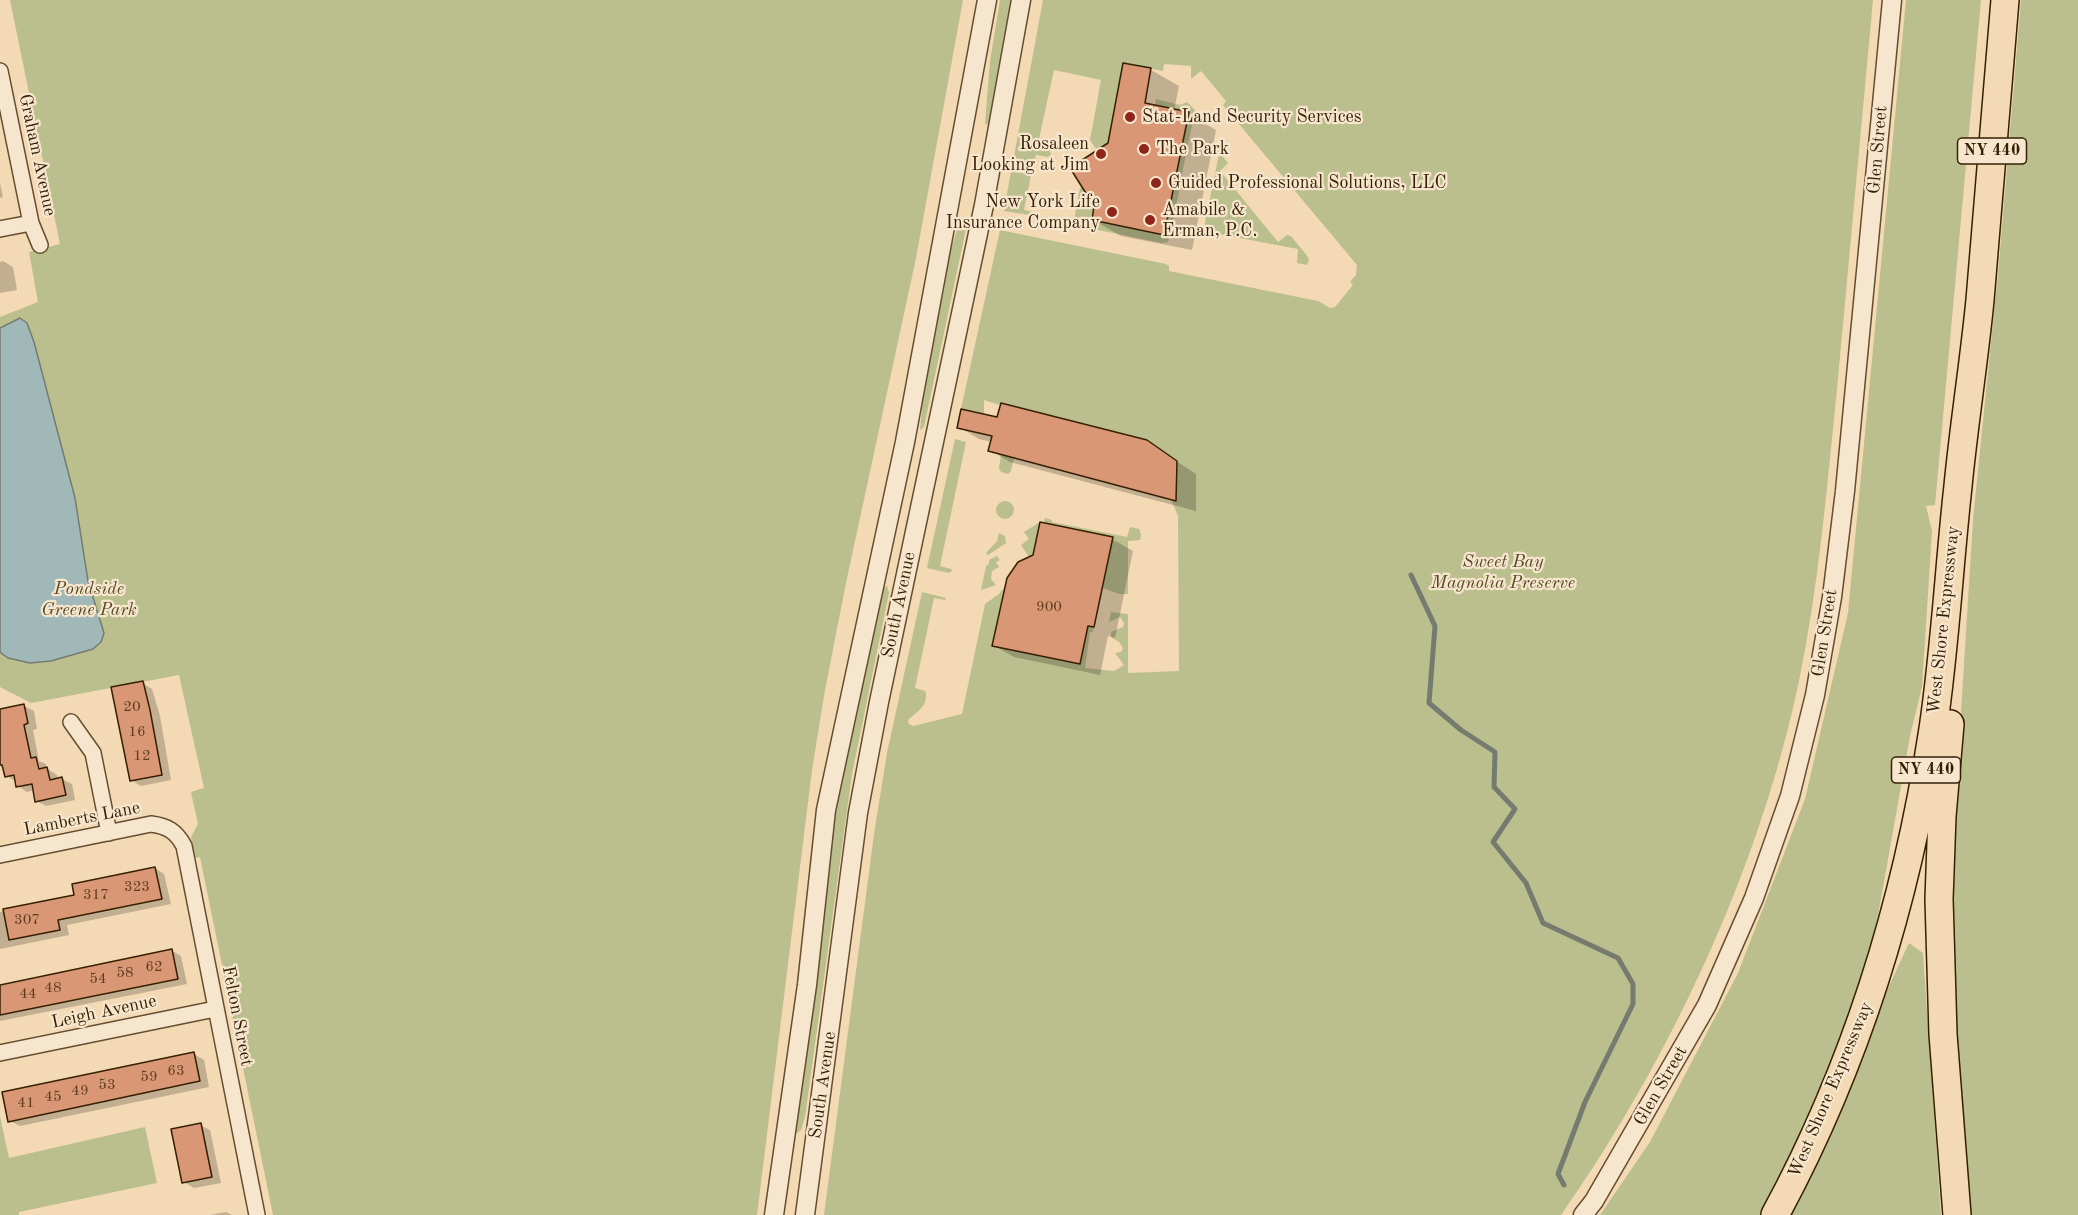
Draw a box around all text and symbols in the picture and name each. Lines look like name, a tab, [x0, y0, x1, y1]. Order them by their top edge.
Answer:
street label: Graham Avenue	[14, 92, 60, 218]
street label: Glen Street	[1863, 105, 1893, 195]
place label: Stat-Land Security Services	[1142, 106, 1362, 128]
marker: Stat-Land Security Services	[1123, 110, 1137, 124]
place label: Rosaleen Looking at Jim	[971, 133, 1089, 176]
place label: The Park	[1156, 138, 1229, 160]
road number: NY 440	[1958, 138, 2026, 164]
marker: The Park	[1137, 142, 1151, 156]
marker: Rosaleen Looking at Jim	[1094, 147, 1108, 161]
place label: Guided Professional Solutions, LLC	[1168, 172, 1447, 194]
marker: Guided Professional Solutions, LLC	[1149, 176, 1163, 190]
place label: New York Life Insurance Company	[946, 191, 1100, 234]
place label: Amabile & Erman, P.C.	[1162, 199, 1257, 242]
marker: New York Life Insurance Company	[1105, 205, 1119, 219]
marker: Amabile & Erman, P.C.	[1143, 213, 1157, 227]
street label: West Shore Expressway	[1923, 525, 1965, 715]
street label: South Avenue	[877, 550, 921, 660]
park label: Sweet Bay Magnolia Preserve	[1431, 551, 1575, 594]
park label: Pondside Greene Park	[41, 578, 137, 620]
street label: Glen Street	[1807, 588, 1843, 678]
house number: 900	[1036, 598, 1062, 616]
house number: 20	[123, 698, 141, 716]
house number: 16	[128, 723, 146, 741]
house number: 12	[133, 747, 151, 765]
road number: NY 440	[1892, 757, 1960, 783]
street label: Lamberts Lane	[22, 797, 142, 841]
house number: 323	[124, 878, 150, 896]
house number: 317	[83, 886, 109, 904]
house number: 307	[14, 911, 40, 929]
house number: 62	[145, 958, 163, 976]
house number: 58	[116, 964, 134, 982]
street label: Felton Street	[217, 964, 257, 1068]
house number: 54	[89, 970, 107, 988]
house number: 48	[44, 979, 62, 997]
house number: 44	[19, 985, 37, 1003]
street label: Leigh Avenue	[49, 990, 159, 1034]
street label: West Shore Expressway	[1784, 999, 1878, 1181]
street label: South Avenue	[805, 1030, 841, 1140]
street label: Glen Street	[1630, 1042, 1692, 1130]
house number: 63	[167, 1062, 185, 1080]
house number: 59	[140, 1068, 158, 1086]
house number: 53	[98, 1076, 116, 1094]
house number: 49	[71, 1082, 89, 1100]
house number: 45	[44, 1088, 62, 1106]
house number: 41	[17, 1094, 35, 1112]

